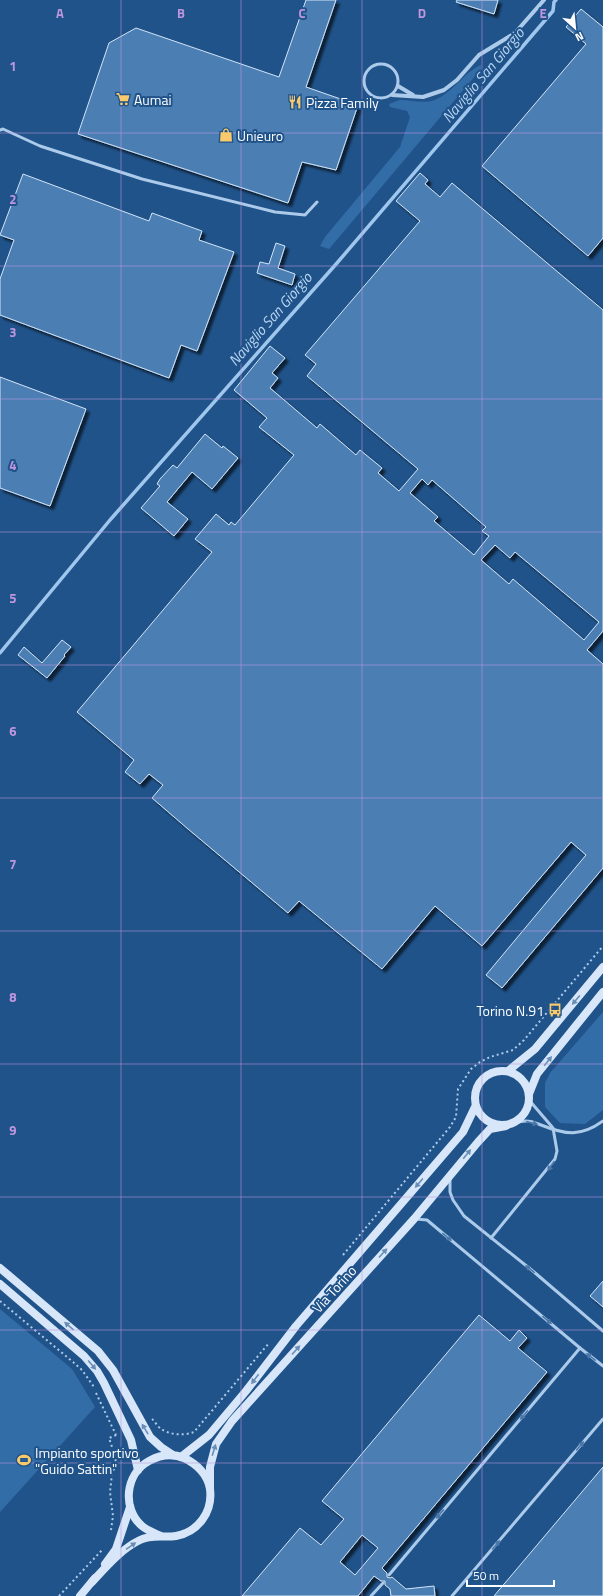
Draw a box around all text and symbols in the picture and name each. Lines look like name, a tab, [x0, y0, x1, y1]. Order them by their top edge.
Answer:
text: A	[56, 3, 64, 23]
text: B	[177, 3, 185, 23]
text: C	[298, 3, 306, 23]
text: D	[418, 3, 426, 23]
text: E	[539, 3, 547, 23]
north arrow	[555, 8, 595, 48]
water label: Naviglio San Giorgio	[436, 22, 530, 128]
text: N	[573, 28, 587, 46]
text: 1	[9, 56, 17, 76]
place label: Aumai	[134, 89, 172, 110]
supermarket icon: Aumai	[115, 91, 131, 107]
place label: Pizza Family	[306, 92, 379, 113]
restaurant icon: Pizza Family	[287, 94, 303, 110]
place label: Unieuro	[237, 125, 283, 146]
shop icon: Unieuro	[218, 127, 234, 143]
text: 2	[9, 189, 17, 209]
water label: Naviglio San Giorgio	[223, 267, 318, 371]
text: 3	[9, 322, 17, 342]
text: 4	[9, 455, 17, 475]
text: 5	[9, 588, 17, 608]
text: 6	[9, 721, 17, 741]
text: 7	[9, 854, 17, 874]
text: 8	[9, 987, 17, 1007]
one-way arrow	[571, 995, 580, 1005]
place label: Torino N.91	[476, 1000, 544, 1021]
bus stop icon: Torino N.91	[547, 1002, 563, 1018]
one-way arrow	[544, 1056, 553, 1066]
text: 9	[9, 1120, 17, 1140]
one-way arrow	[525, 1120, 538, 1126]
one-way arrow	[463, 1149, 472, 1160]
one-way arrow	[547, 1160, 555, 1171]
one-way arrow	[415, 1178, 424, 1189]
one-way arrow	[442, 1233, 453, 1242]
one-way arrow	[378, 1249, 387, 1258]
street label: Via Torino	[307, 1261, 361, 1317]
one-way arrow	[525, 1265, 536, 1274]
one-way arrow	[542, 1316, 552, 1325]
one-way arrow	[63, 1321, 74, 1330]
one-way arrow	[292, 1345, 301, 1356]
one-way arrow	[586, 1352, 597, 1361]
one-way arrow	[88, 1360, 97, 1371]
one-way arrow	[251, 1374, 259, 1385]
one-way arrow	[519, 1409, 528, 1420]
one-way arrow	[142, 1423, 149, 1435]
one-way arrow	[575, 1441, 584, 1451]
place label: Impianto sportivo "Guido Sattin"	[35, 1442, 139, 1479]
one-way arrow	[211, 1444, 217, 1456]
sports icon: Impianto sportivo "Guido Sattin"	[16, 1452, 32, 1468]
one-way arrow	[436, 1509, 445, 1520]
one-way arrow	[491, 1540, 500, 1550]
one-way arrow	[125, 1542, 136, 1550]
scale bar	[467, 1562, 554, 1588]
text: 50 m	[473, 1566, 499, 1585]

